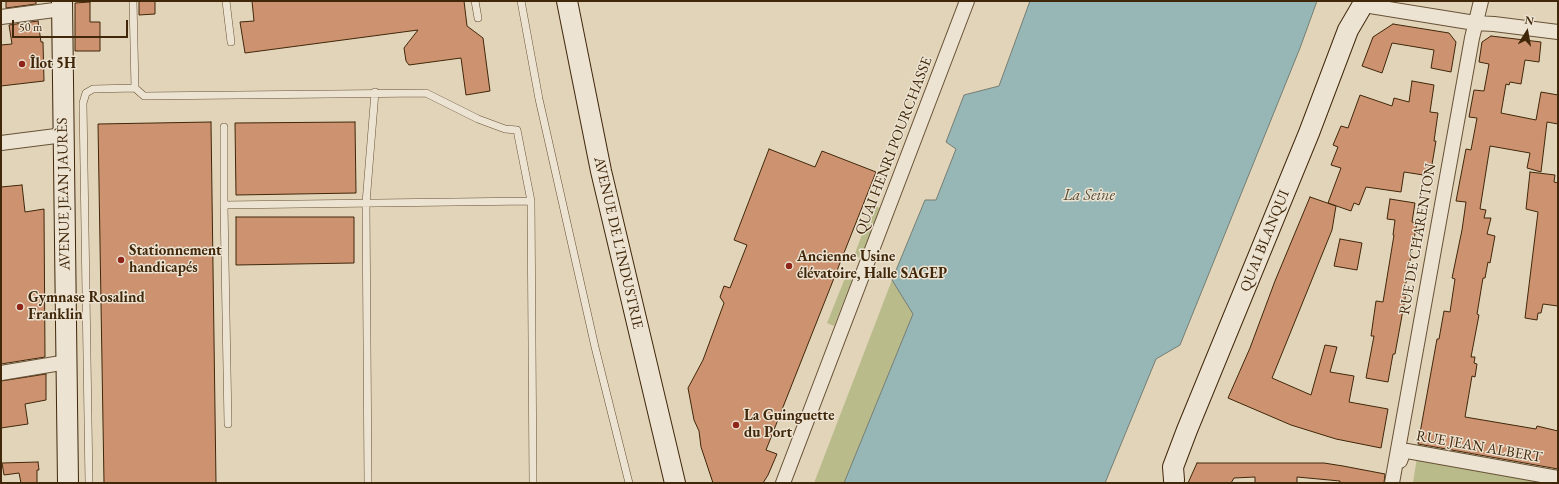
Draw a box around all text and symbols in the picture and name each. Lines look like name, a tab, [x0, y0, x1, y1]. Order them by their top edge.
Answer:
scale bar	[14, 12, 130, 38]
north arrow	[1507, 12, 1547, 52]
text: N	[1524, 12, 1535, 28]
text: 50 m	[19, 19, 42, 35]
street label: QUAI HENRI POURCHASSE	[852, 54, 936, 238]
place label: Îlot 5H	[30, 55, 76, 73]
marker: Îlot 5H	[17, 59, 27, 69]
street label: AVENUE JEAN JAURÈS	[54, 117, 74, 271]
street label: AVENUE DE L'INDUSTRIE	[589, 155, 647, 331]
street label: RUE DE CHARENTON	[1396, 162, 1440, 316]
water label: La Seine	[1063, 186, 1115, 206]
street label: QUAI BLANQUI	[1236, 187, 1294, 295]
place label: Stationnement handicapés	[129, 242, 222, 277]
place label: Ancienne Usine élévatoire, Halle SAGEP	[797, 248, 947, 283]
marker: Stationnement handicapés	[116, 255, 126, 265]
marker: Ancienne Usine élévatoire, Halle SAGEP	[784, 261, 794, 271]
place label: Gymnase Rosalind Franklin	[28, 289, 145, 324]
marker: Gymnase Rosalind Franklin	[15, 302, 25, 312]
place label: La Guinguette du Port	[744, 407, 834, 442]
marker: La Guinguette du Port	[731, 420, 741, 430]
street label: RUE JEAN ALBERT	[1415, 427, 1543, 467]

